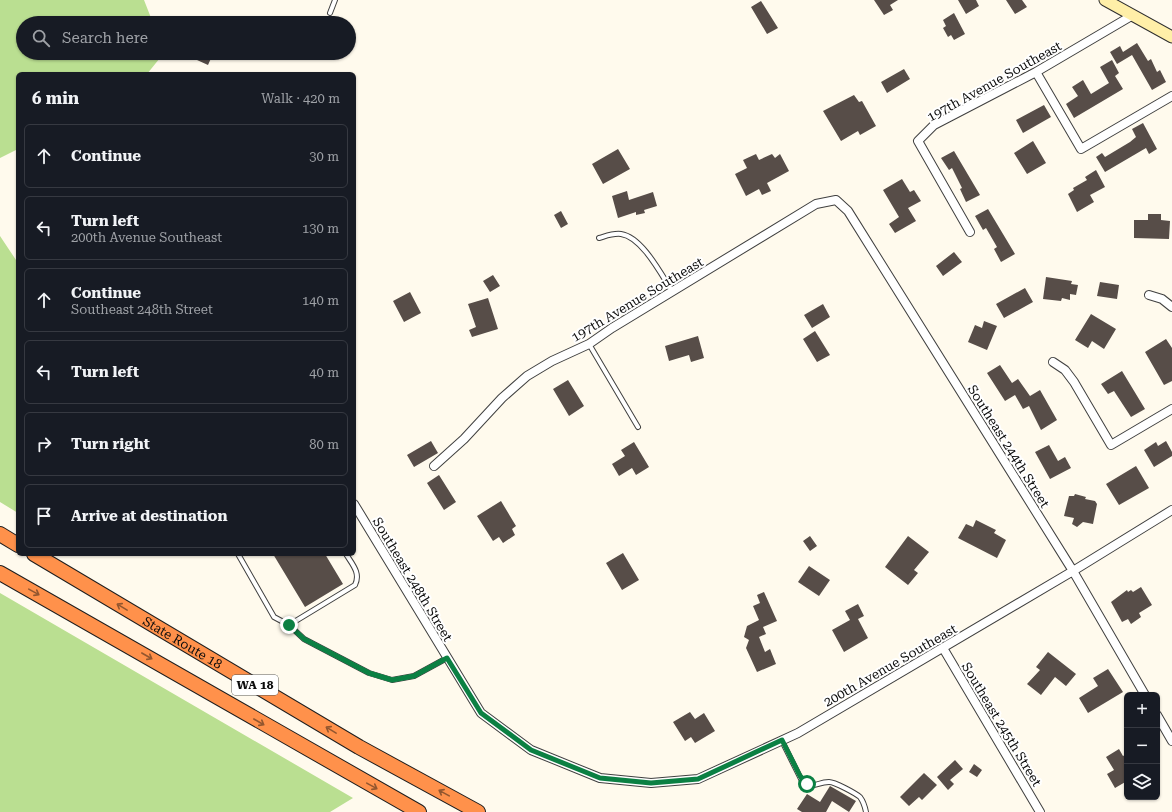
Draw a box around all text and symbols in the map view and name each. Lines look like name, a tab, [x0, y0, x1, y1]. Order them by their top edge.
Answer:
search box	[16, 16, 356, 60]
icon: search	[30, 27, 52, 49]
text: Search here	[62, 29, 148, 47]
street label: 197th Avenue Southeast	[925, 38, 1064, 125]
text: 6 min	[32, 88, 79, 108]
text: Walk · 420 m	[261, 91, 340, 106]
icon: ahead	[33, 145, 55, 167]
text: Continue	[71, 147, 141, 165]
text: 30 m	[309, 149, 339, 164]
text: Turn left	[71, 212, 139, 230]
icon: left	[33, 217, 55, 239]
text: 130 m	[302, 221, 339, 236]
text: 200th Avenue Southeast	[71, 230, 222, 245]
street label: 197th Avenue Southeast	[569, 254, 706, 345]
text: Continue	[71, 284, 141, 302]
icon: ahead	[33, 289, 55, 311]
text: 140 m	[302, 293, 339, 308]
text: Southeast 248th Street	[71, 302, 213, 317]
icon: left	[33, 361, 55, 383]
text: Turn left	[71, 363, 139, 381]
text: 40 m	[309, 365, 339, 380]
street label: Southeast 244th Street	[965, 382, 1053, 510]
icon: right	[33, 433, 55, 455]
text: Turn right	[71, 435, 150, 453]
text: 80 m	[309, 437, 339, 452]
icon: arrive	[33, 505, 55, 527]
text: Arrive at destination	[71, 507, 227, 525]
street label: Southeast 248th Street	[370, 515, 456, 644]
one-way arrow	[28, 588, 40, 596]
one-way arrow	[116, 602, 128, 610]
street label: State Route 18	[140, 613, 225, 672]
route end	[280, 616, 298, 634]
street label: 200th Avenue Southeast	[821, 621, 960, 710]
one-way arrow	[141, 653, 153, 661]
street label: Southeast 245th Street	[959, 660, 1045, 789]
road number: WA 18	[232, 675, 278, 695]
map controls	[1124, 692, 1160, 800]
button: +	[1124, 692, 1160, 728]
one-way arrow	[253, 718, 265, 726]
one-way arrow	[325, 725, 337, 733]
button: −	[1124, 728, 1160, 764]
button: layers	[1124, 764, 1160, 800]
route start	[798, 775, 816, 793]
one-way arrow	[366, 783, 378, 791]
one-way arrow	[438, 789, 450, 797]

